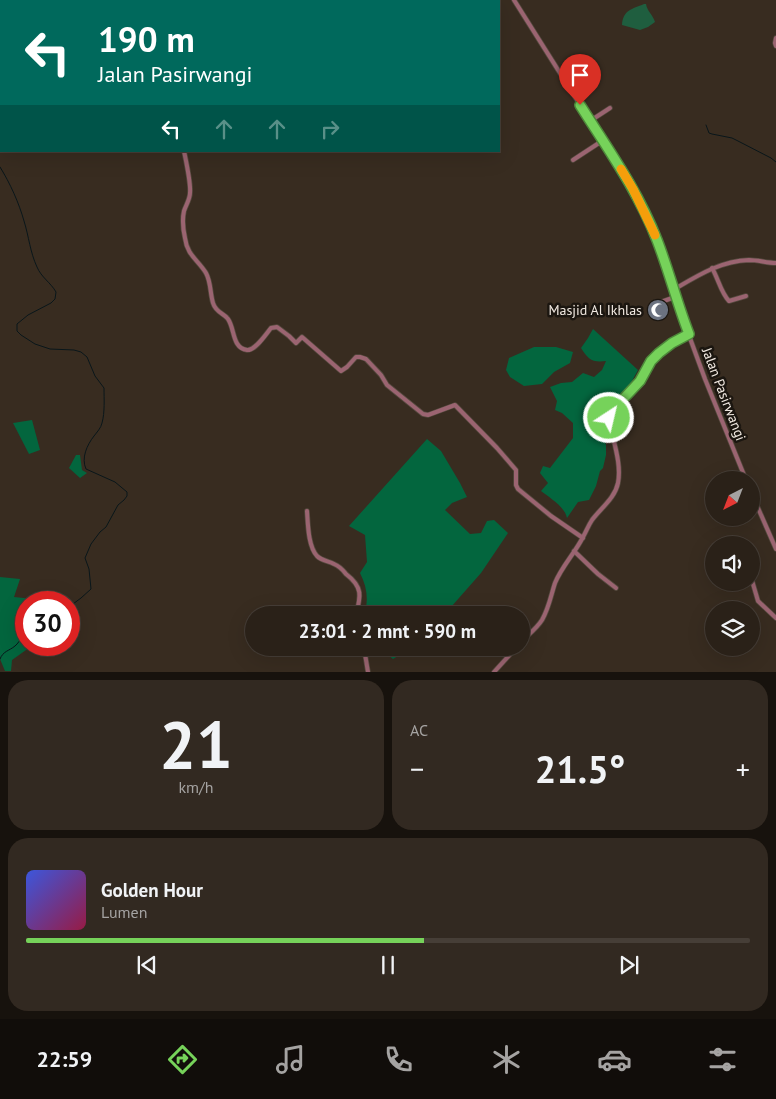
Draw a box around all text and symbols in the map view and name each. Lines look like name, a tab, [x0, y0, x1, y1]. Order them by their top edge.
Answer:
text: 190 m	[98, 16, 195, 62]
icon: left	[15, 20, 80, 85]
pin	[559, 54, 601, 105]
text: Jalan Pasirwangi	[98, 60, 252, 88]
icon: arrive	[566, 61, 594, 89]
icon: left	[157, 115, 185, 143]
icon: ahead	[210, 115, 238, 143]
icon: ahead	[263, 115, 291, 143]
icon: right	[316, 115, 344, 143]
mosque icon: Masjid Al Ikhlas	[646, 298, 670, 322]
place label: Masjid Al Ikhlas	[548, 301, 642, 319]
street label: Jalan Pasirwangi	[698, 344, 750, 443]
position arrow	[582, 391, 634, 443]
north arrow	[705, 471, 760, 526]
map controls	[705, 471, 760, 656]
button: sound	[705, 536, 760, 591]
speed limit sign: 30	[15, 591, 80, 656]
button: layers	[705, 601, 760, 656]
text: 23:01 · 2 mnt · 590 m	[299, 619, 476, 643]
text: 21	[159, 702, 233, 786]
text: AC	[410, 720, 428, 740]
text: 21.5°	[535, 744, 625, 793]
text: −	[410, 750, 424, 787]
text: +	[736, 750, 750, 787]
text: km/h	[178, 777, 214, 797]
text: Golden Hour	[101, 878, 203, 902]
text: Lumen	[101, 902, 147, 922]
icon: previous	[133, 951, 161, 979]
icon: pause	[374, 951, 402, 979]
icon: next	[615, 951, 643, 979]
icon: directions	[165, 1042, 200, 1077]
icon: music	[273, 1042, 308, 1077]
icon: phone	[381, 1042, 416, 1077]
icon: climate	[489, 1042, 524, 1077]
icon: car	[597, 1042, 632, 1077]
icon: filters	[705, 1042, 740, 1077]
text: 22:59	[36, 1045, 92, 1073]

